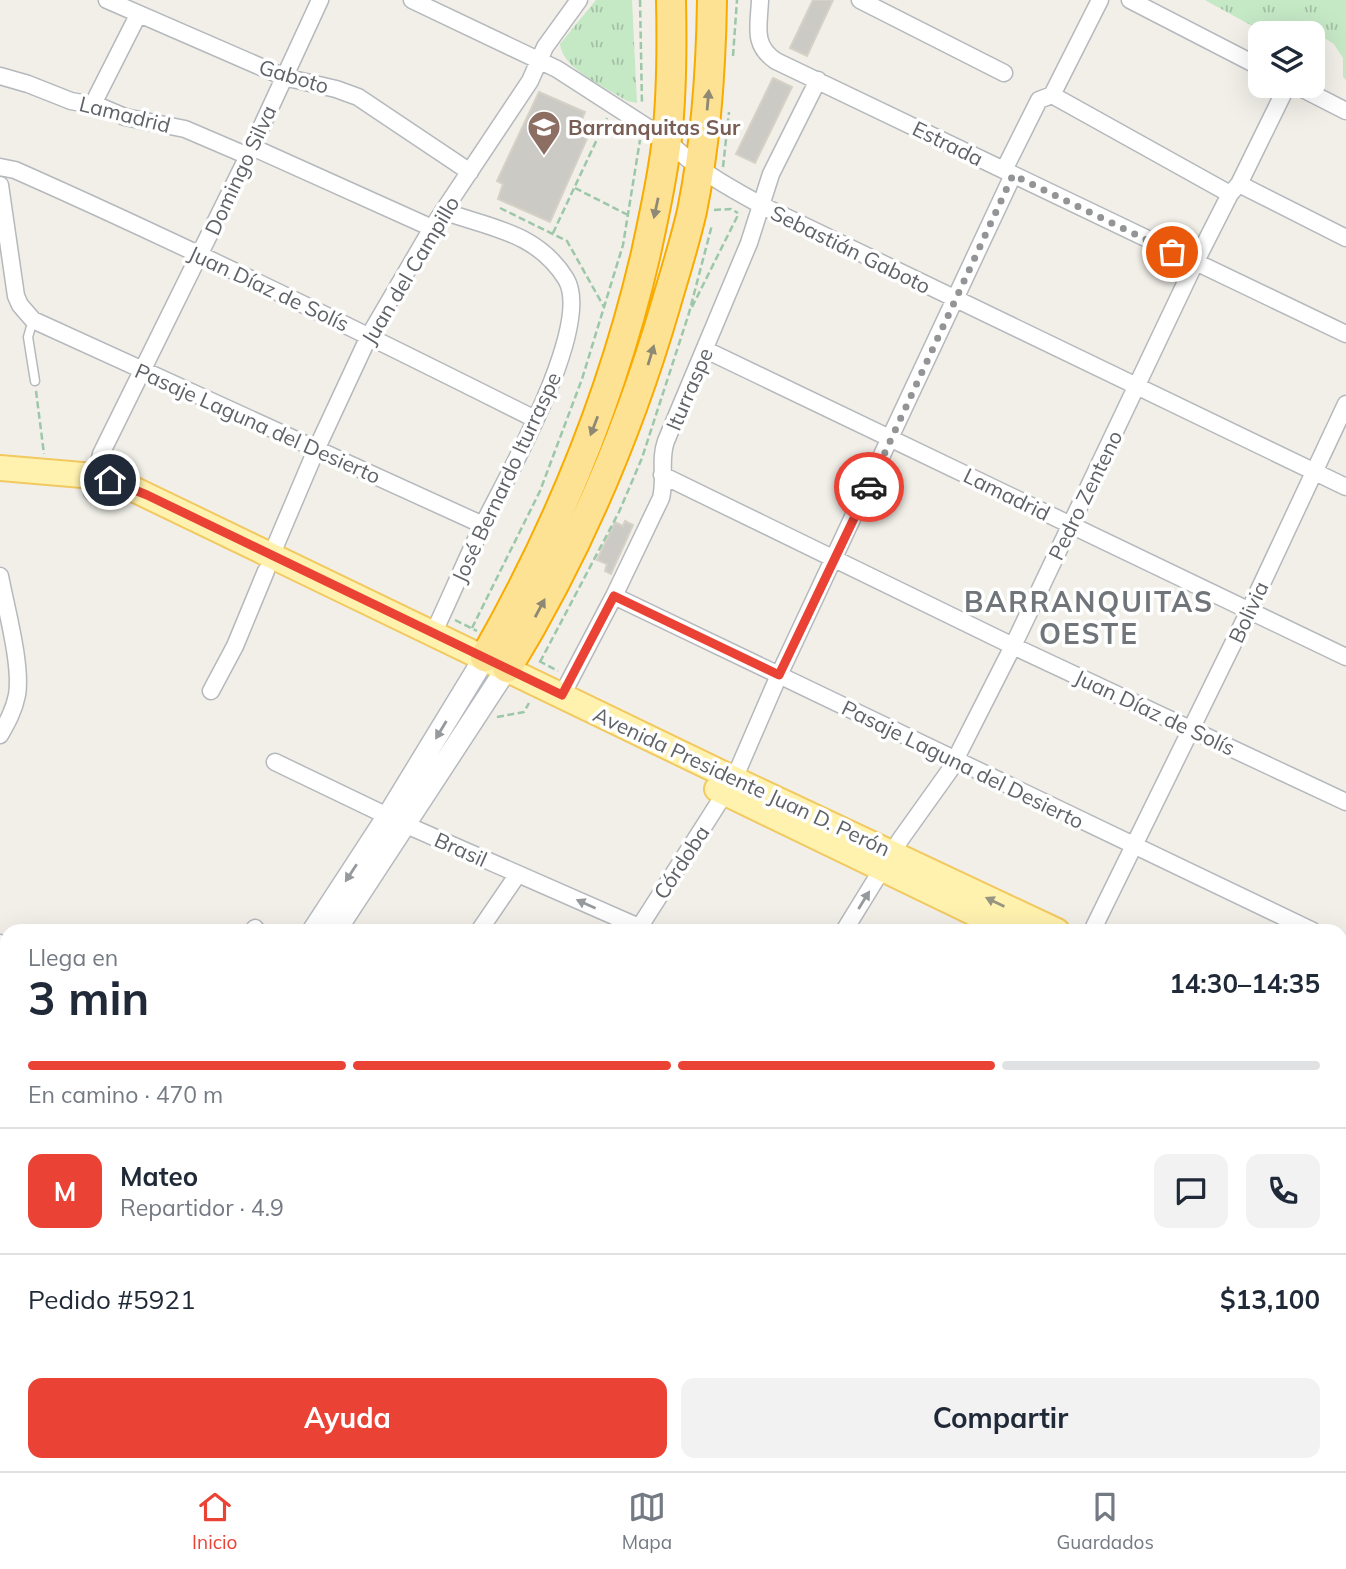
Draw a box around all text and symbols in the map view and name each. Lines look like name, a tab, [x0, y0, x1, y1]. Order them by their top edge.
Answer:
map controls	[1248, 21, 1325, 98]
button: layers	[1248, 21, 1325, 98]
street label: Gaboto	[256, 53, 332, 99]
one-way arrow	[702, 89, 713, 111]
street label: Lamadrid	[77, 90, 173, 138]
street label: Domingo Silva	[199, 101, 281, 239]
school or university icon: Barranquitas Sur	[525, 108, 563, 157]
place label: Barranquitas Sur	[568, 114, 741, 140]
street label: Estrada	[909, 115, 987, 171]
street label: Juan del Campillo	[355, 191, 465, 349]
one-way arrow	[650, 197, 661, 219]
street label: Sebastián Gaboto	[767, 199, 935, 299]
pin	[1142, 222, 1202, 282]
icon: bag	[1153, 233, 1191, 271]
street label: Juan Díaz de Solís	[185, 239, 353, 337]
street label: Iturraspe	[660, 344, 718, 434]
one-way arrow	[646, 345, 656, 366]
street label: Pasaje Laguna del Desierto	[131, 357, 385, 489]
street label: José Bernardo Iturraspe	[446, 368, 566, 586]
one-way arrow	[589, 416, 600, 437]
street label: Pedro Zenteno	[1042, 426, 1128, 564]
pin	[80, 450, 140, 510]
courier	[834, 452, 904, 522]
icon: home	[91, 461, 129, 499]
street label: Lamadrid	[960, 462, 1054, 526]
icon: car	[850, 468, 888, 506]
street label: Bolivia	[1222, 577, 1274, 647]
district label: BARRANQUITAS OESTE	[964, 584, 1214, 651]
one-way arrow	[534, 598, 545, 618]
street label: Juan Díaz de Solís	[1071, 663, 1239, 761]
street label: Pasaje Laguna del Desierto	[838, 694, 1088, 834]
street label: Avenida Presidente Juan D. Perón	[589, 701, 895, 861]
one-way arrow	[434, 720, 447, 739]
street label: Córdoba	[648, 820, 714, 904]
street label: Brasil	[431, 826, 491, 872]
one-way arrow	[344, 863, 357, 883]
one-way arrow	[857, 890, 870, 910]
one-way arrow	[985, 896, 1005, 907]
one-way arrow	[576, 898, 596, 910]
text: Llega en	[28, 943, 118, 972]
text: 14:30–14:35	[1169, 967, 1320, 1000]
text: 3 min	[28, 969, 149, 1027]
text: En camino · 470 m	[28, 1080, 223, 1109]
button: chat	[1154, 1154, 1228, 1228]
button: phone	[1246, 1154, 1320, 1228]
text: Mateo	[120, 1160, 198, 1193]
text: M	[54, 1175, 76, 1208]
text: Repartidor · 4.9	[120, 1193, 284, 1222]
text: Pedido #5921	[28, 1283, 196, 1316]
text: $13,100	[1220, 1283, 1320, 1316]
button: Ayuda	[28, 1378, 667, 1458]
button: Compartir	[681, 1378, 1320, 1458]
tab: Inicio	[192, 1488, 237, 1554]
tab: Mapa	[622, 1488, 672, 1554]
tab: Guardados	[1056, 1488, 1154, 1554]

